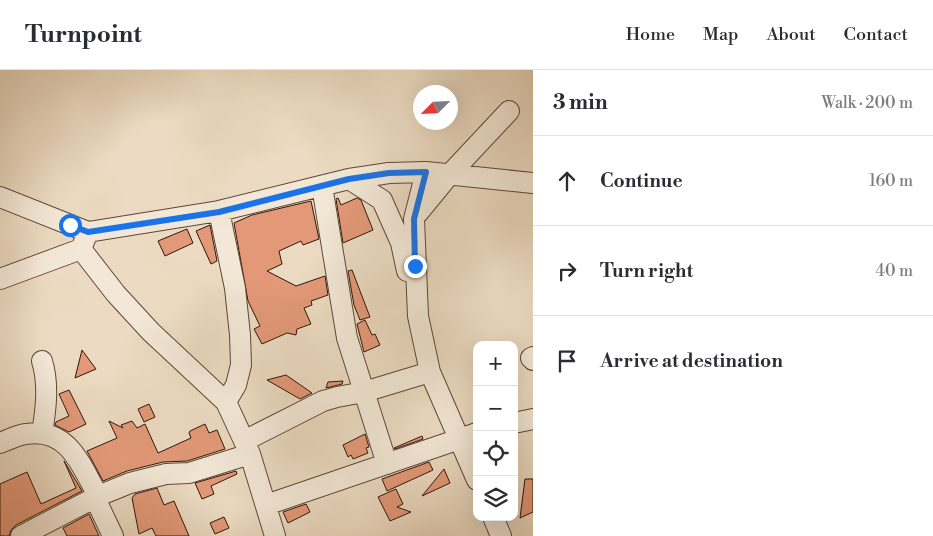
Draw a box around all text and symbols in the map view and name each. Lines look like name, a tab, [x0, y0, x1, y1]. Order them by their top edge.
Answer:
text: Turnpoint	[25, 20, 142, 50]
text: Home	[626, 23, 675, 46]
text: Map	[703, 23, 739, 46]
text: About	[767, 23, 816, 46]
text: Contact	[844, 23, 908, 46]
north arrow	[413, 85, 458, 130]
text: 3 min	[553, 90, 608, 116]
text: Walk · 200 m	[821, 93, 913, 113]
icon: ahead	[553, 167, 581, 195]
text: Continue	[600, 169, 683, 193]
text: 160 m	[869, 171, 913, 191]
route start	[59, 214, 82, 237]
route end	[404, 255, 427, 278]
icon: right	[553, 257, 581, 285]
text: Turn right	[600, 259, 693, 283]
text: 40 m	[876, 261, 913, 281]
map controls	[473, 341, 518, 521]
button: +	[473, 341, 518, 386]
icon: arrive	[553, 347, 581, 375]
text: Arrive at destination	[600, 349, 783, 373]
button: −	[473, 386, 518, 431]
button: locate	[473, 431, 518, 476]
button: layers	[473, 476, 518, 521]

